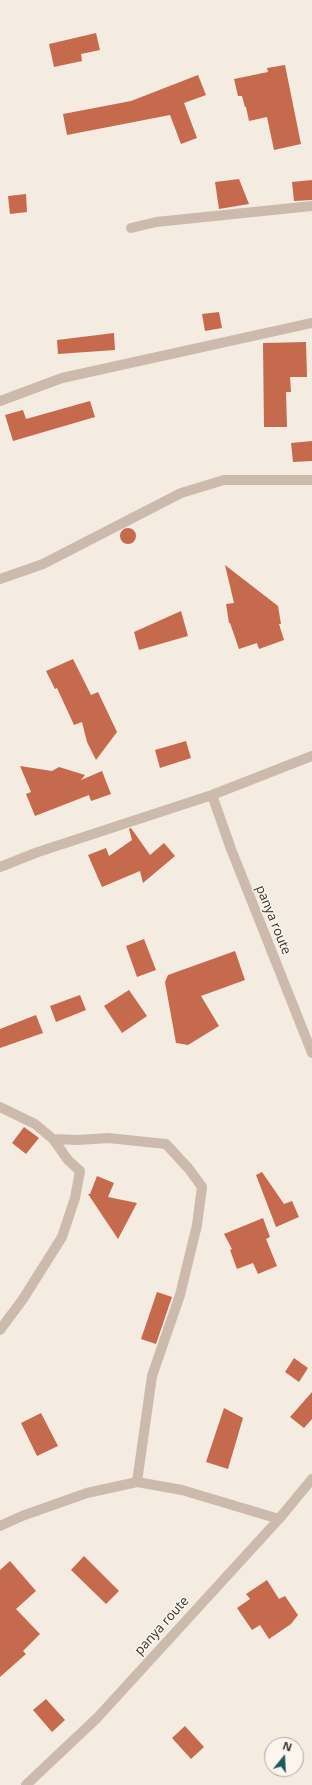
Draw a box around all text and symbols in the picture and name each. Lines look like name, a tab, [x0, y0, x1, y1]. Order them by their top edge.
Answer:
street label: panya route	[252, 883, 294, 957]
street label: panya route	[132, 1594, 192, 1658]
north arrow	[264, 1737, 304, 1777]
text: N	[281, 1738, 294, 1755]

